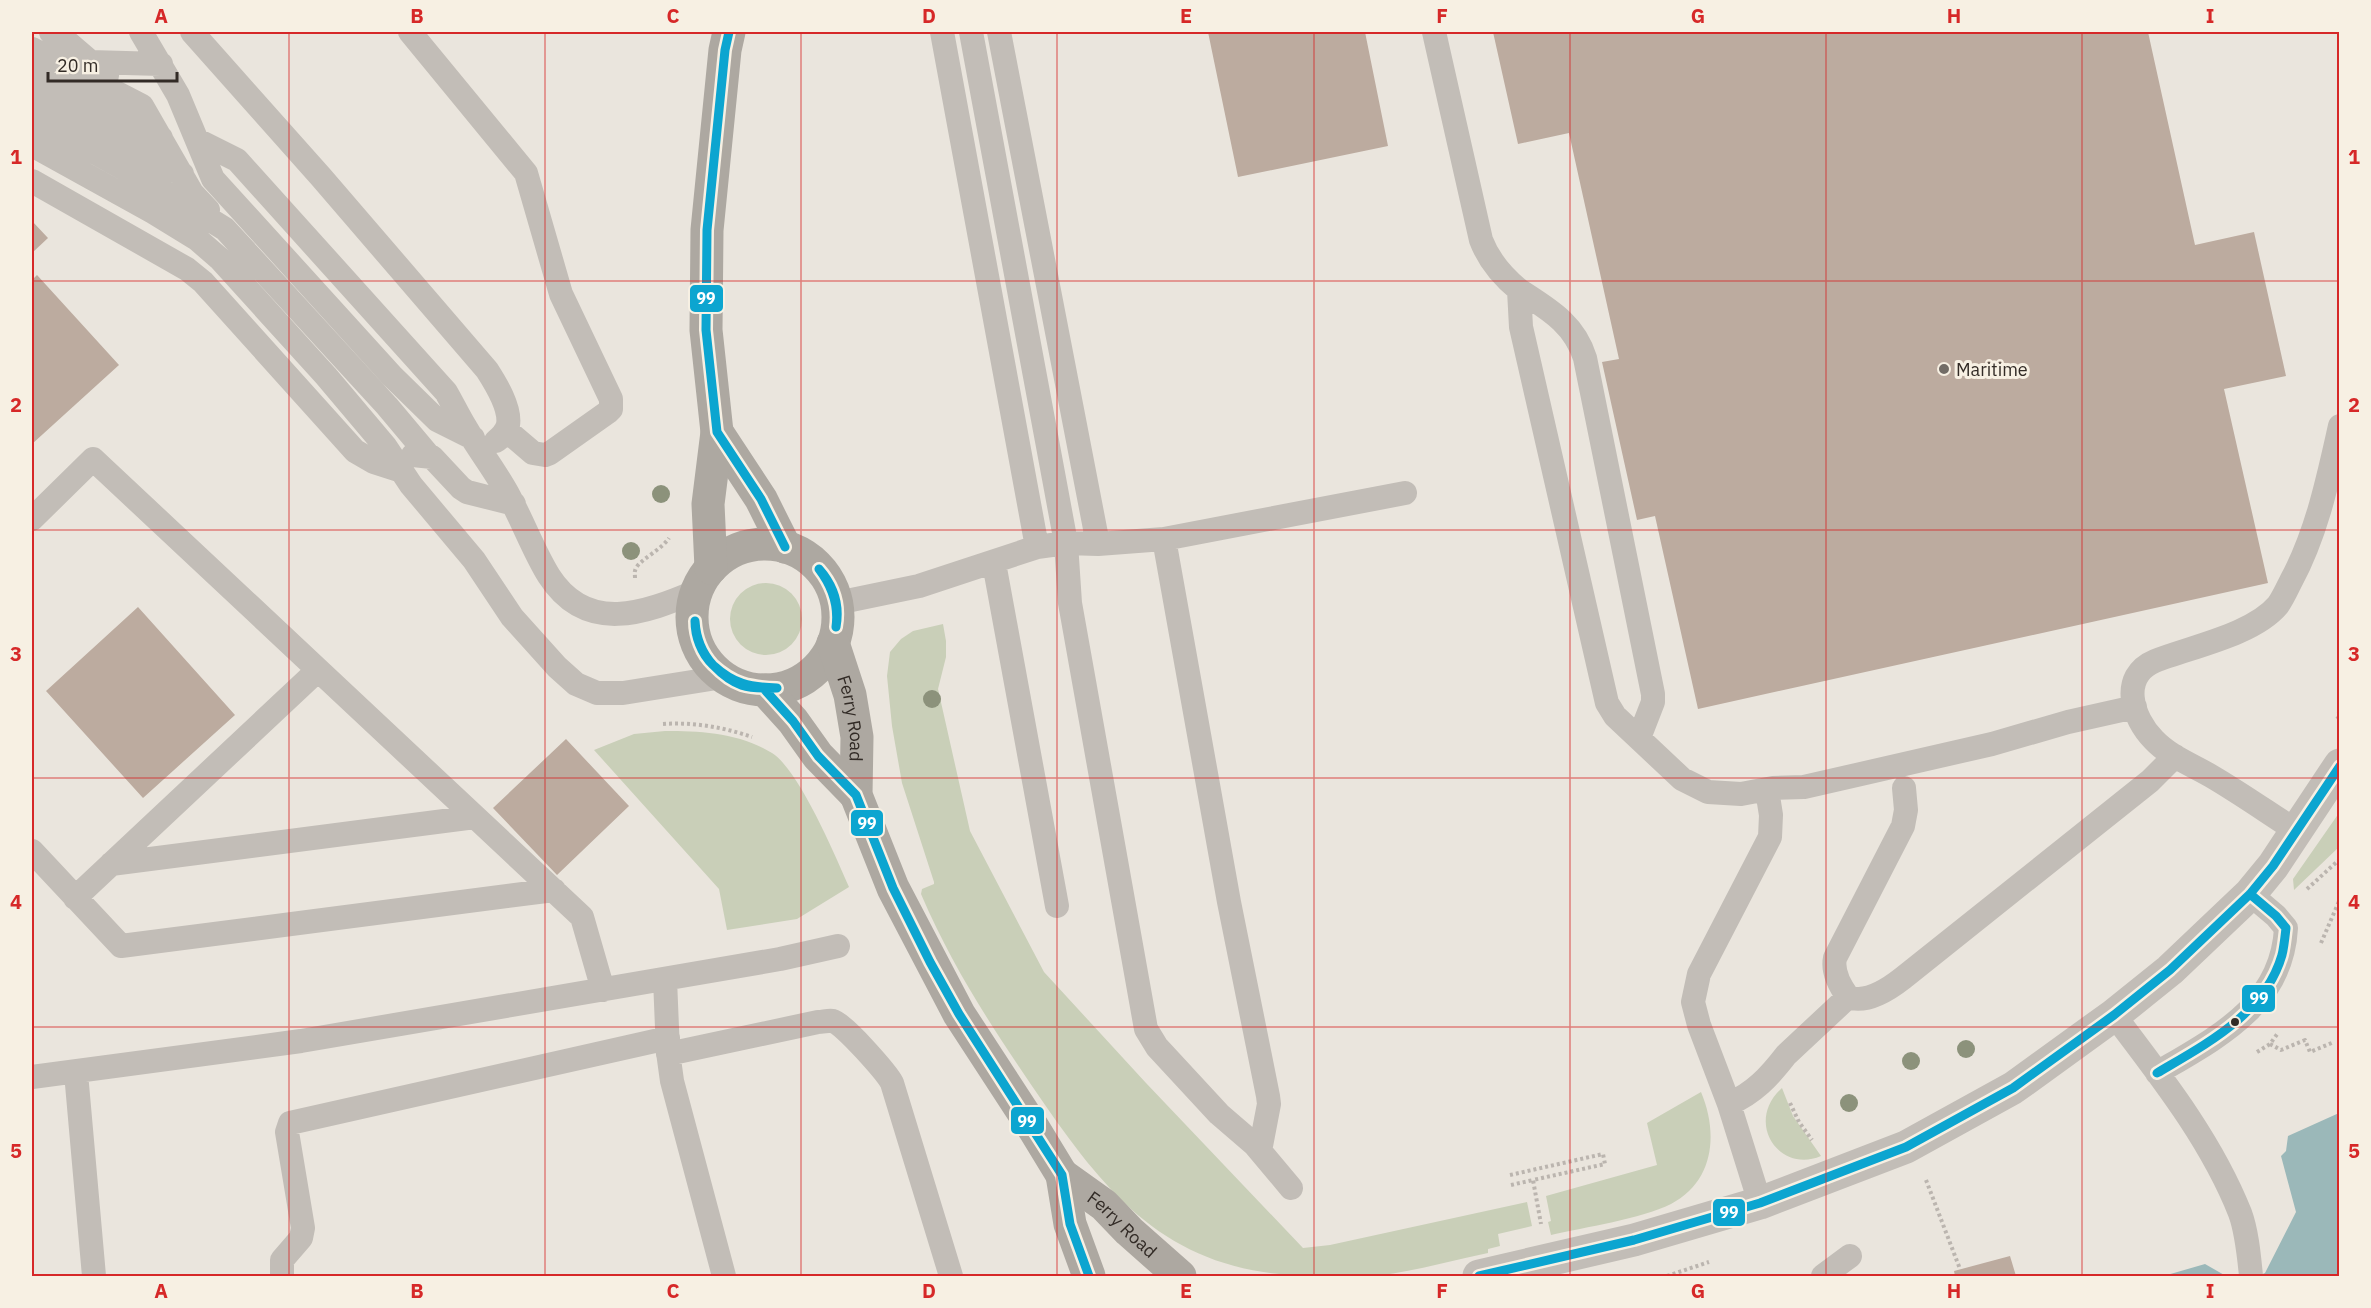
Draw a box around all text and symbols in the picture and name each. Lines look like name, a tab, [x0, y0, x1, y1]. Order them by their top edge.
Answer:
text: A	[154, 2, 168, 29]
text: B	[410, 2, 424, 29]
text: C	[666, 2, 680, 29]
text: D	[922, 2, 936, 29]
text: E	[1180, 2, 1192, 29]
text: F	[1436, 2, 1448, 29]
text: G	[1691, 2, 1705, 29]
text: H	[1947, 2, 1961, 29]
text: I	[2206, 2, 2214, 29]
scale bar	[48, 45, 177, 83]
text: 20 m	[57, 54, 99, 77]
text: 1	[10, 143, 22, 170]
text: 1	[2348, 143, 2360, 170]
line badge: 99	[689, 284, 724, 313]
text: 99	[696, 288, 716, 308]
place label: Maritime	[1956, 358, 2028, 381]
marker: Maritime	[1937, 362, 1951, 376]
text: 2	[10, 391, 22, 418]
text: 2	[2348, 391, 2360, 418]
text: 3	[10, 640, 22, 667]
text: 3	[2348, 640, 2360, 667]
street label: Ferry Road	[833, 672, 869, 762]
line badge: 99	[850, 809, 884, 837]
text: 99	[857, 813, 877, 833]
text: 4	[10, 888, 22, 915]
text: 4	[2348, 888, 2360, 915]
line badge: 99	[2241, 984, 2276, 1013]
text: 99	[2249, 988, 2269, 1008]
unlabelled marker	[2229, 1016, 2241, 1028]
line badge: 99	[1010, 1106, 1045, 1135]
text: 99	[1017, 1111, 1037, 1131]
text: 5	[10, 1137, 22, 1164]
text: 5	[2348, 1137, 2360, 1164]
street label: Ferry Road	[1083, 1186, 1162, 1262]
line badge: 99	[1712, 1198, 1746, 1227]
text: 99	[1719, 1202, 1739, 1222]
text: A	[154, 1277, 168, 1304]
text: B	[410, 1277, 424, 1304]
text: C	[666, 1277, 680, 1304]
text: D	[922, 1277, 936, 1304]
text: E	[1180, 1277, 1192, 1304]
text: F	[1436, 1277, 1448, 1304]
text: G	[1691, 1277, 1705, 1304]
text: H	[1947, 1277, 1961, 1304]
text: I	[2206, 1277, 2214, 1304]

